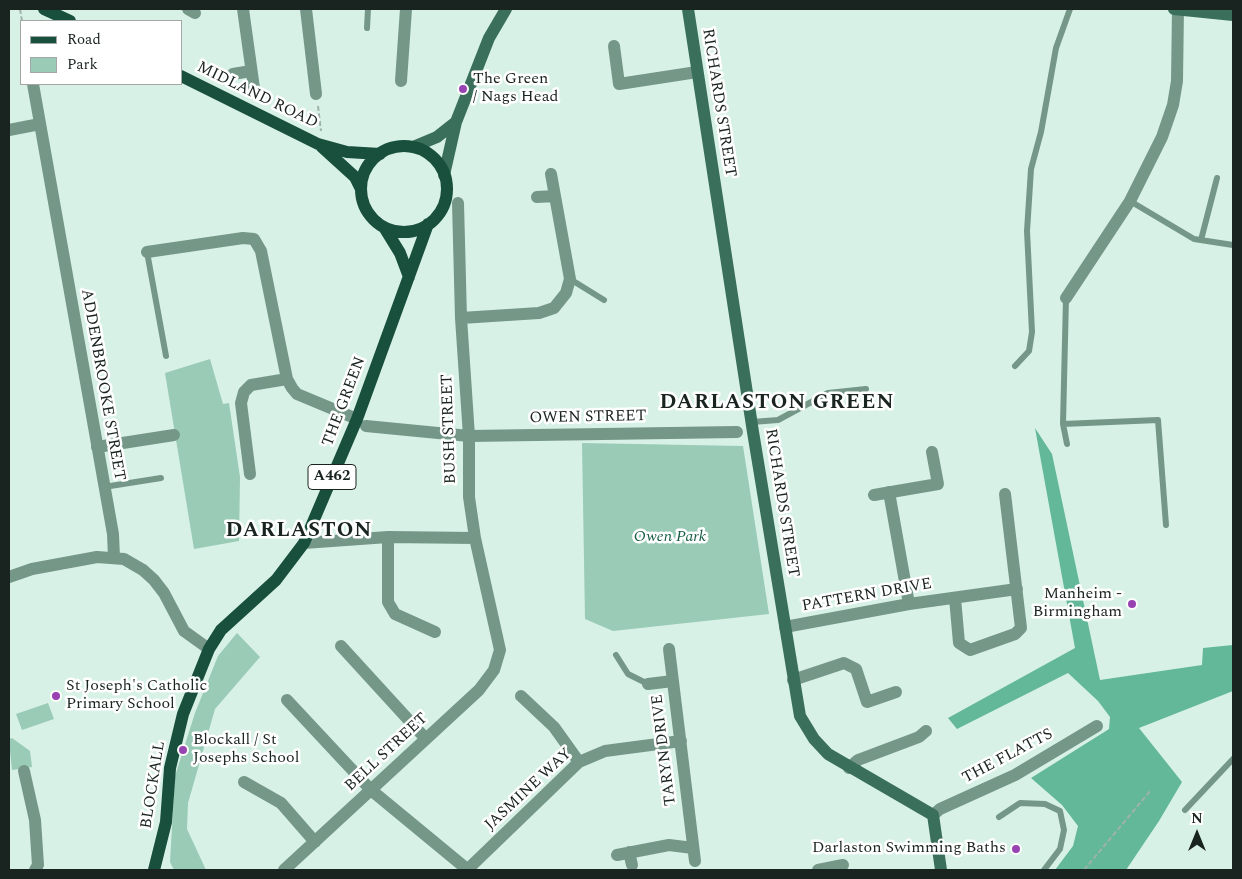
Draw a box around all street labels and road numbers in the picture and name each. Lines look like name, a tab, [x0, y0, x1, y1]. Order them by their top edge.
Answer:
street label: RICHARDS STREET	[697, 27, 739, 179]
street label: MIDLAND ROAD	[193, 58, 321, 134]
street label: ADDENBROOKE STREET	[76, 288, 128, 482]
street label: THE GREEN	[319, 354, 371, 450]
street label: BUSH STREET	[438, 374, 462, 484]
street label: OWEN STREET	[529, 407, 647, 429]
street label: RICHARDS STREET	[760, 427, 802, 579]
road number: A462	[308, 464, 356, 490]
street label: PATTERN DRIVE	[801, 575, 933, 617]
street label: TARYN DRIVE	[649, 693, 681, 807]
street label: BELL STREET	[341, 710, 433, 796]
street label: THE FLATTS	[960, 725, 1056, 789]
street label: BLOCKALL	[138, 740, 170, 830]
street label: JASMINE WAY	[481, 745, 577, 835]

